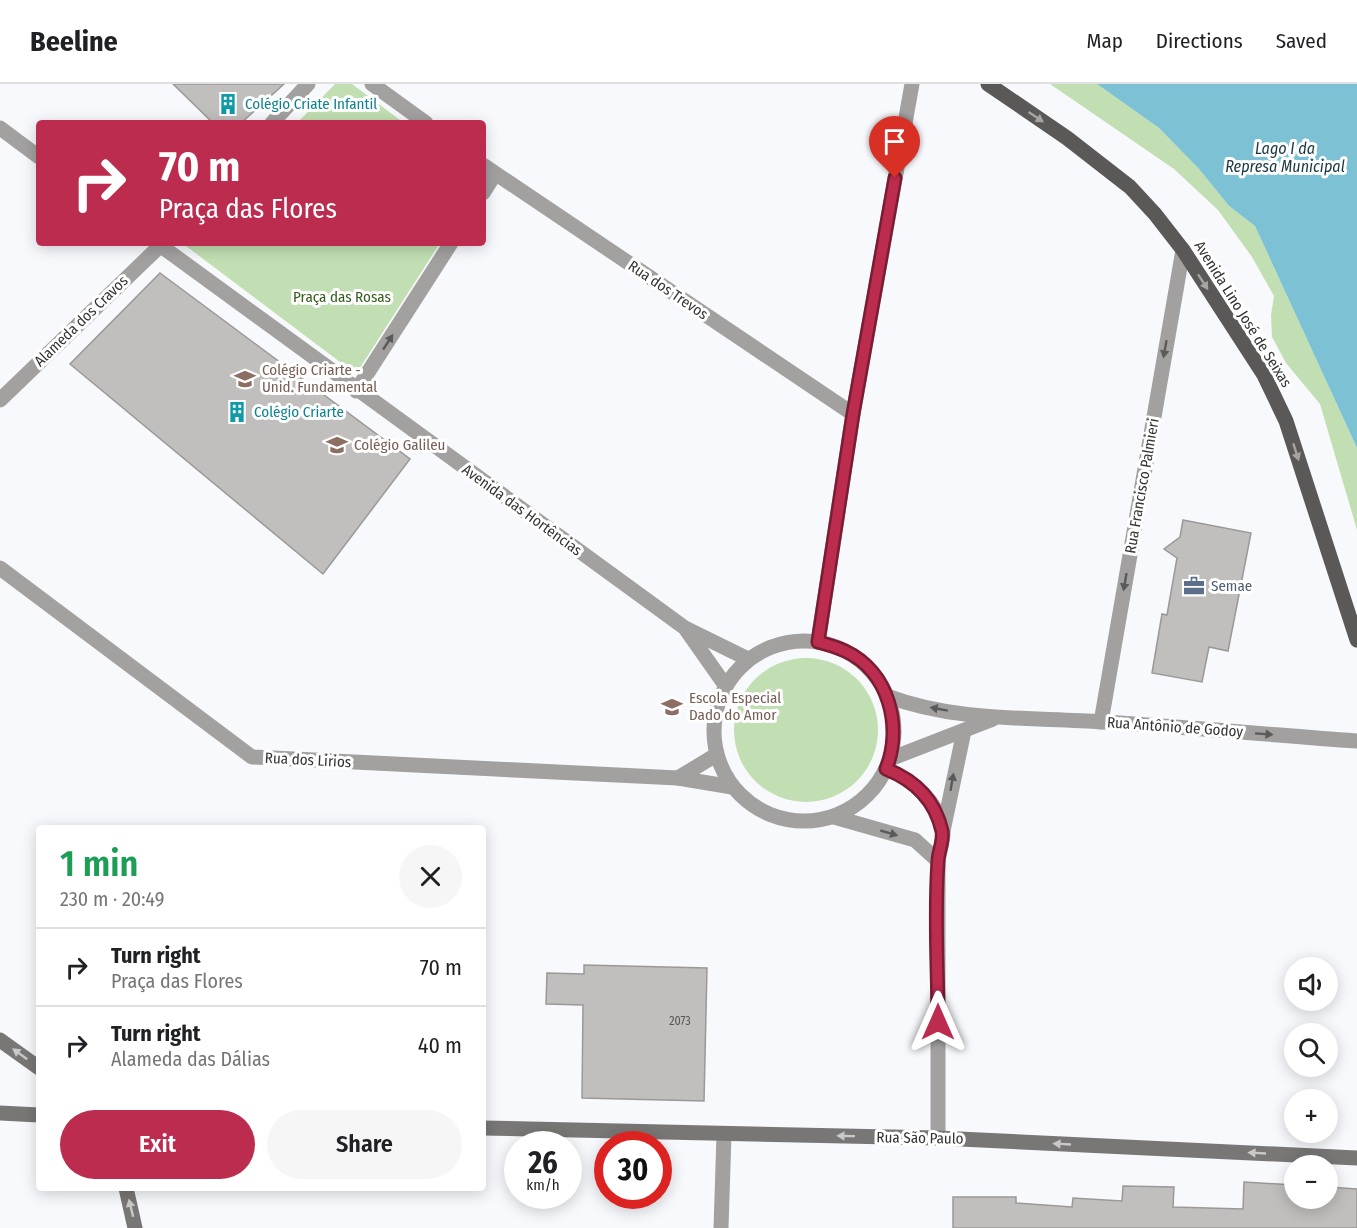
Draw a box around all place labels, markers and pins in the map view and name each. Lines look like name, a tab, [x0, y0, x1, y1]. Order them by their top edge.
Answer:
building icon: Colégio Criate Infantil	[216, 92, 240, 116]
place label: Colégio Criate Infantil	[245, 95, 377, 113]
pin	[869, 116, 920, 178]
place label: Colégio Criarte - Unid. Fundamental	[262, 361, 377, 396]
school or university icon: Colégio Criarte - Unid. Fundamental	[233, 367, 257, 391]
building icon: Colégio Criarte	[225, 400, 249, 424]
place label: Colégio Criarte	[254, 403, 344, 421]
school or university icon: Colégio Galileu	[325, 433, 349, 457]
place label: Colégio Galileu	[354, 436, 445, 454]
office icon: Semae	[1182, 574, 1206, 598]
place label: Semae	[1211, 577, 1252, 595]
place label: Escola Especial Dado do Amor	[689, 689, 781, 724]
school or university icon: Escola Especial Dado do Amor	[660, 695, 684, 719]

